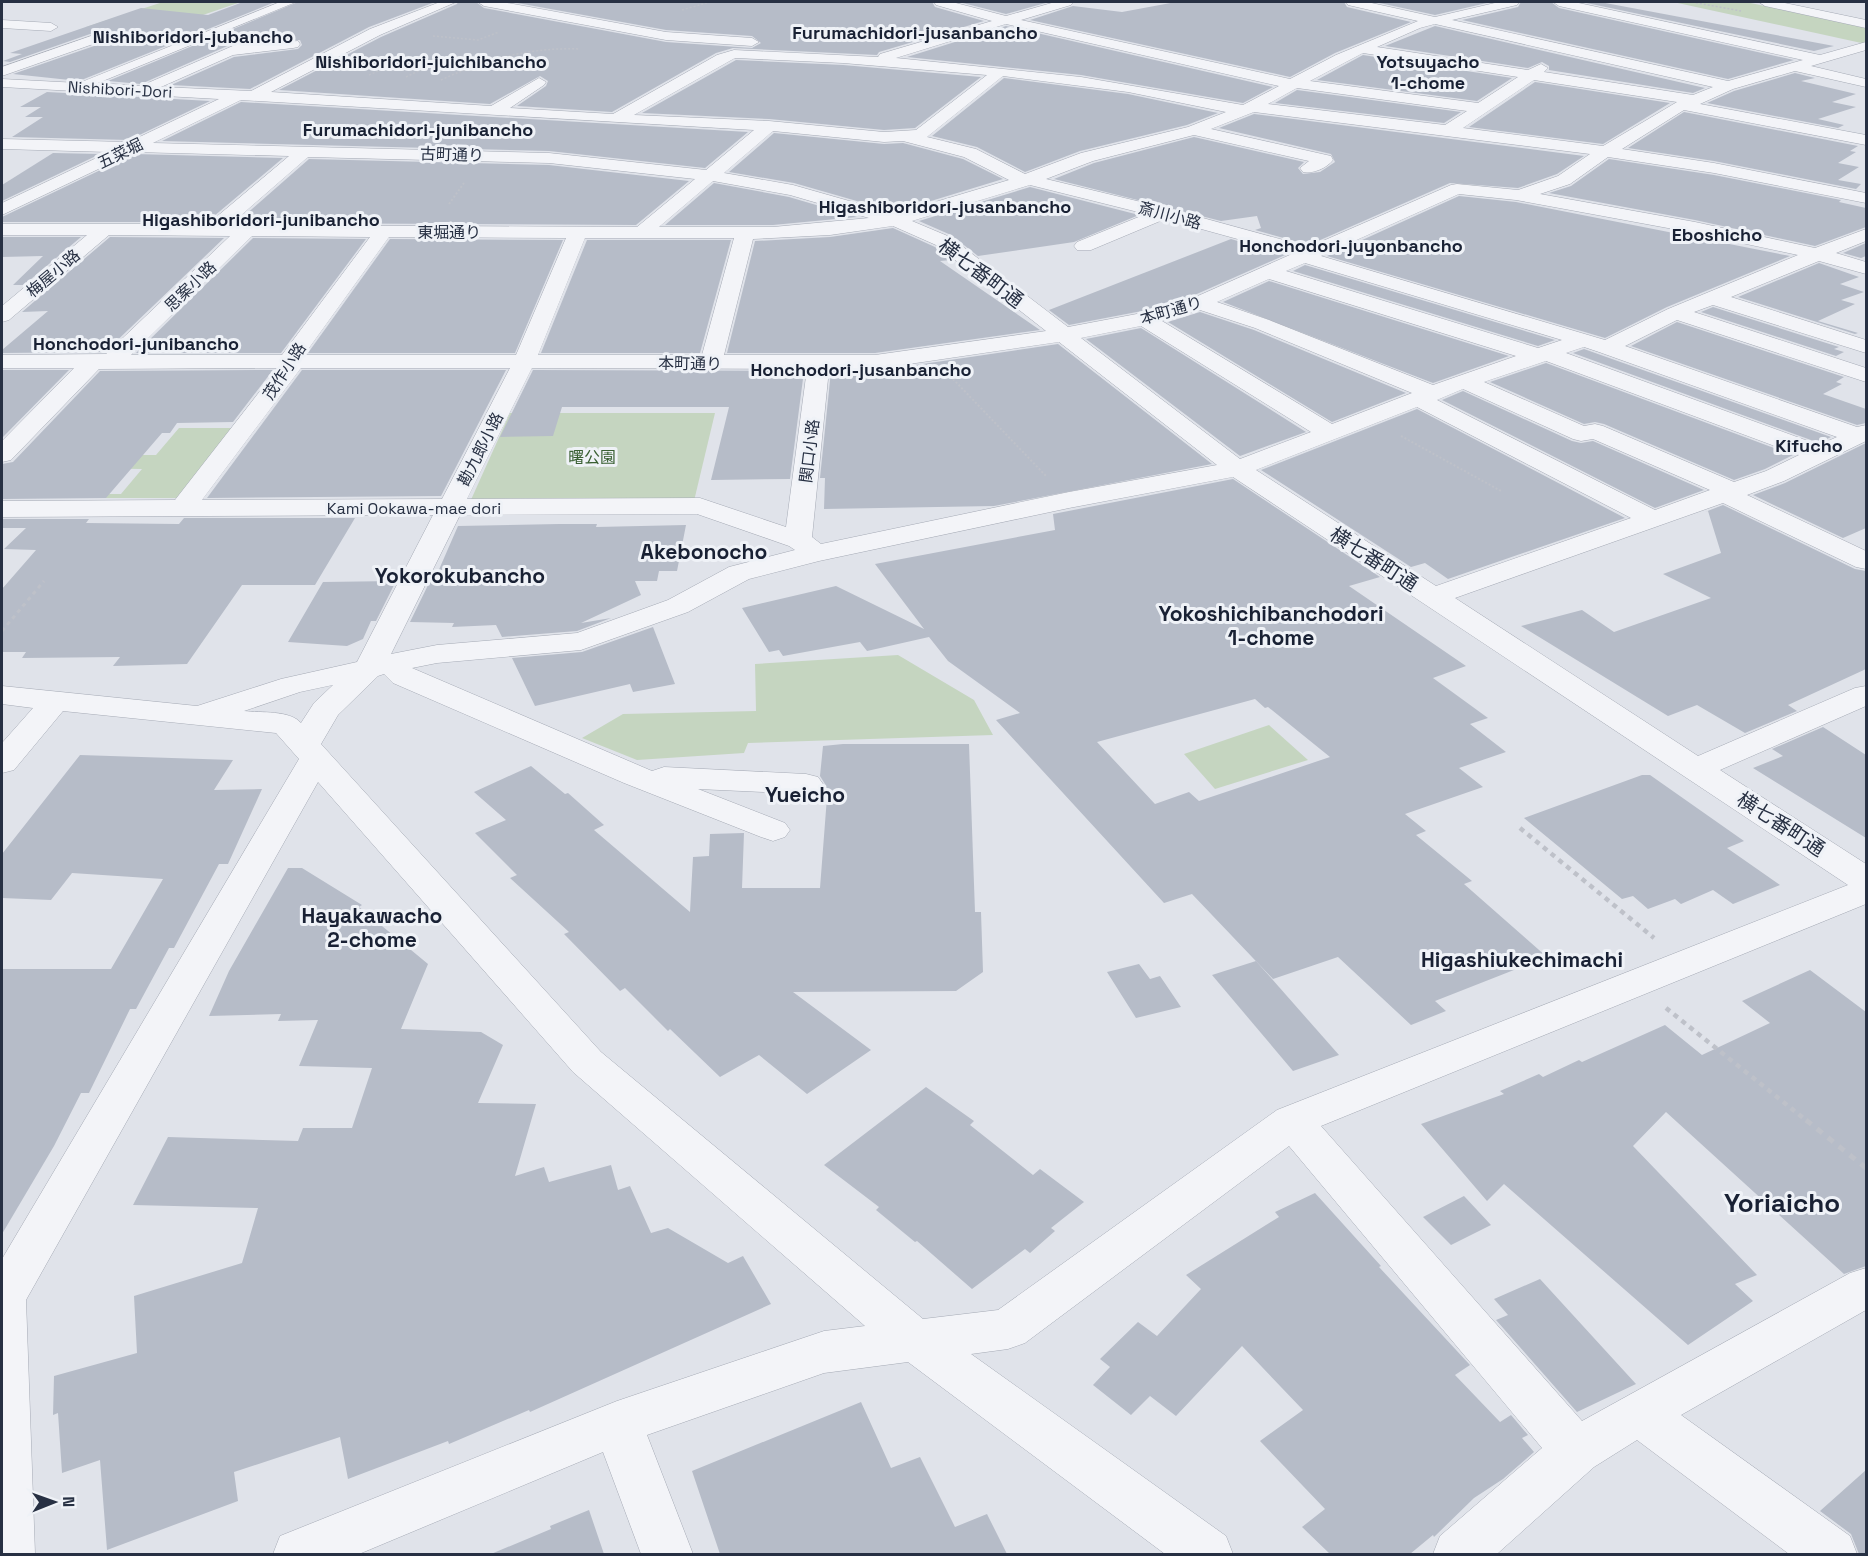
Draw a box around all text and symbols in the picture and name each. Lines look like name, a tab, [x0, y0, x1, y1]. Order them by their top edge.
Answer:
district label: Furumachidori-jusanbancho	[792, 21, 1038, 44]
district label: Nishiboridori-jubancho	[93, 25, 293, 48]
district label: Nishiboridori-juichibancho	[315, 50, 547, 73]
district label: Yotsuyacho 1-chome	[1376, 50, 1480, 94]
street label: Nishibori-Dori	[67, 76, 173, 103]
district label: Furumachidori-junibancho	[303, 118, 533, 141]
street label: 五菜堀	[94, 133, 146, 173]
street label: 古町通り	[420, 143, 484, 166]
district label: Higashiboridori-jusanbancho	[819, 195, 1071, 218]
street label: 斎川小路	[1136, 197, 1204, 234]
district label: Higashiboridori-junibancho	[142, 208, 380, 231]
street label: 東堀通り	[417, 222, 481, 243]
district label: Eboshicho	[1672, 223, 1762, 246]
street label: 横七番町通	[933, 233, 1029, 313]
district label: Honchodori-juyonbancho	[1239, 234, 1463, 257]
street label: 梅屋小路	[22, 245, 85, 302]
street label: 思案小路	[160, 257, 221, 316]
street label: 本町通り	[1137, 292, 1205, 329]
district label: Honchodori-junibancho	[33, 332, 239, 355]
street label: 茂作小路	[258, 339, 311, 404]
street label: 本町通り	[658, 352, 722, 375]
district label: Honchodori-jusanbancho	[750, 358, 972, 381]
street label: 勘九郎小路	[453, 409, 508, 490]
street label: 関口小路	[795, 418, 824, 484]
district label: Kifucho	[1775, 434, 1843, 457]
park label: 曙公園	[568, 447, 616, 468]
street label: Kami Ookawa-mae dori	[327, 498, 501, 519]
street label: 横七番町通	[1325, 521, 1423, 597]
district label: Akebonocho	[641, 538, 767, 565]
district label: Yokorokubancho	[375, 562, 545, 589]
district label: Yokoshichibanchodori 1-chome	[1158, 600, 1384, 651]
district label: Yueicho	[765, 781, 845, 808]
street label: 横七番町通	[1732, 786, 1830, 862]
district label: Hayakawacho 2-chome	[302, 902, 442, 953]
district label: Higashiukechimachi	[1421, 946, 1623, 973]
district label: Yoriaicho	[1724, 1186, 1840, 1220]
north arrow	[24, 1472, 84, 1532]
text: N	[58, 1496, 79, 1507]

